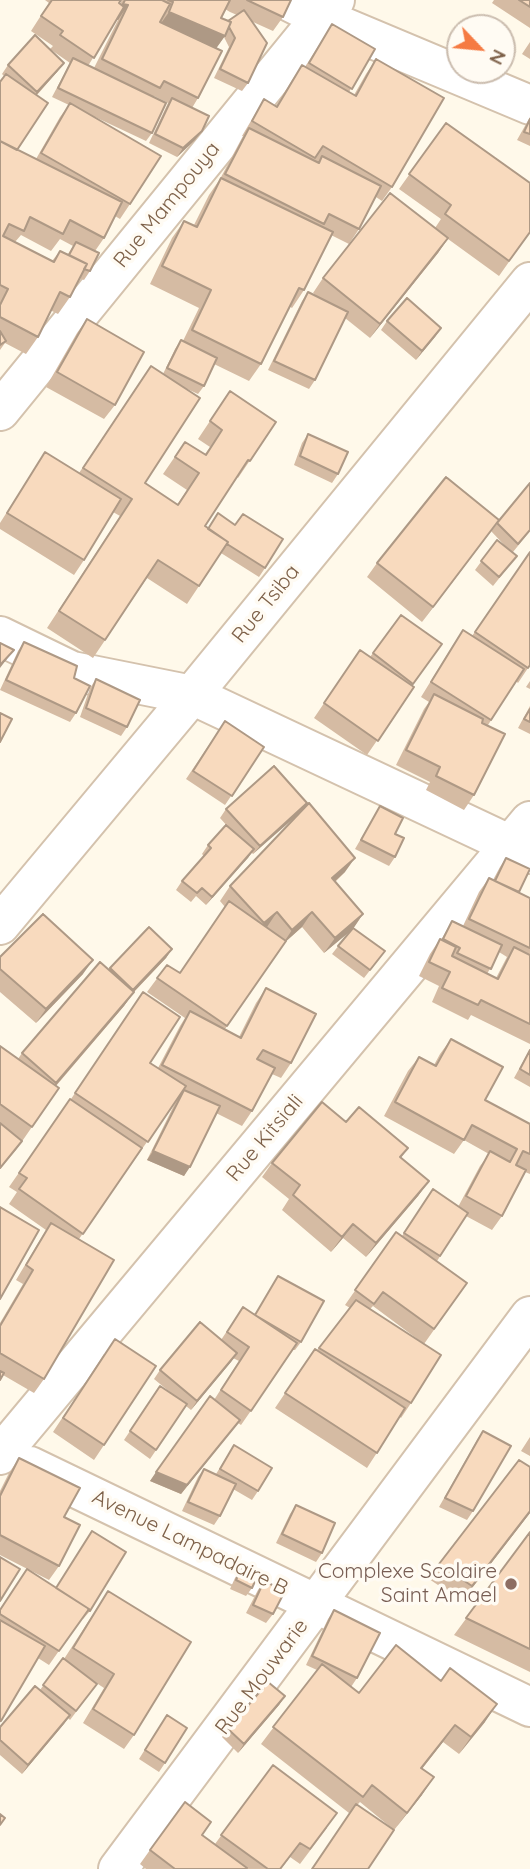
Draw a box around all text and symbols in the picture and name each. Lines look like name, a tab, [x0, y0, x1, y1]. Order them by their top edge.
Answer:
north arrow	[446, 14, 516, 84]
text: N	[484, 46, 512, 69]
street label: Rue Mampouya	[109, 137, 225, 273]
street label: Rue Tsiba	[227, 560, 305, 648]
street label: Rue Kitsiali	[221, 1089, 309, 1187]
street label: Avenue Lampadaire B	[88, 1485, 292, 1601]
place label: Complexe Scolaire Saint Amael	[318, 1559, 497, 1609]
marker: Complexe Scolaire Saint Amael	[503, 1576, 519, 1592]
street label: Rue Mouwarie	[210, 1614, 314, 1740]

